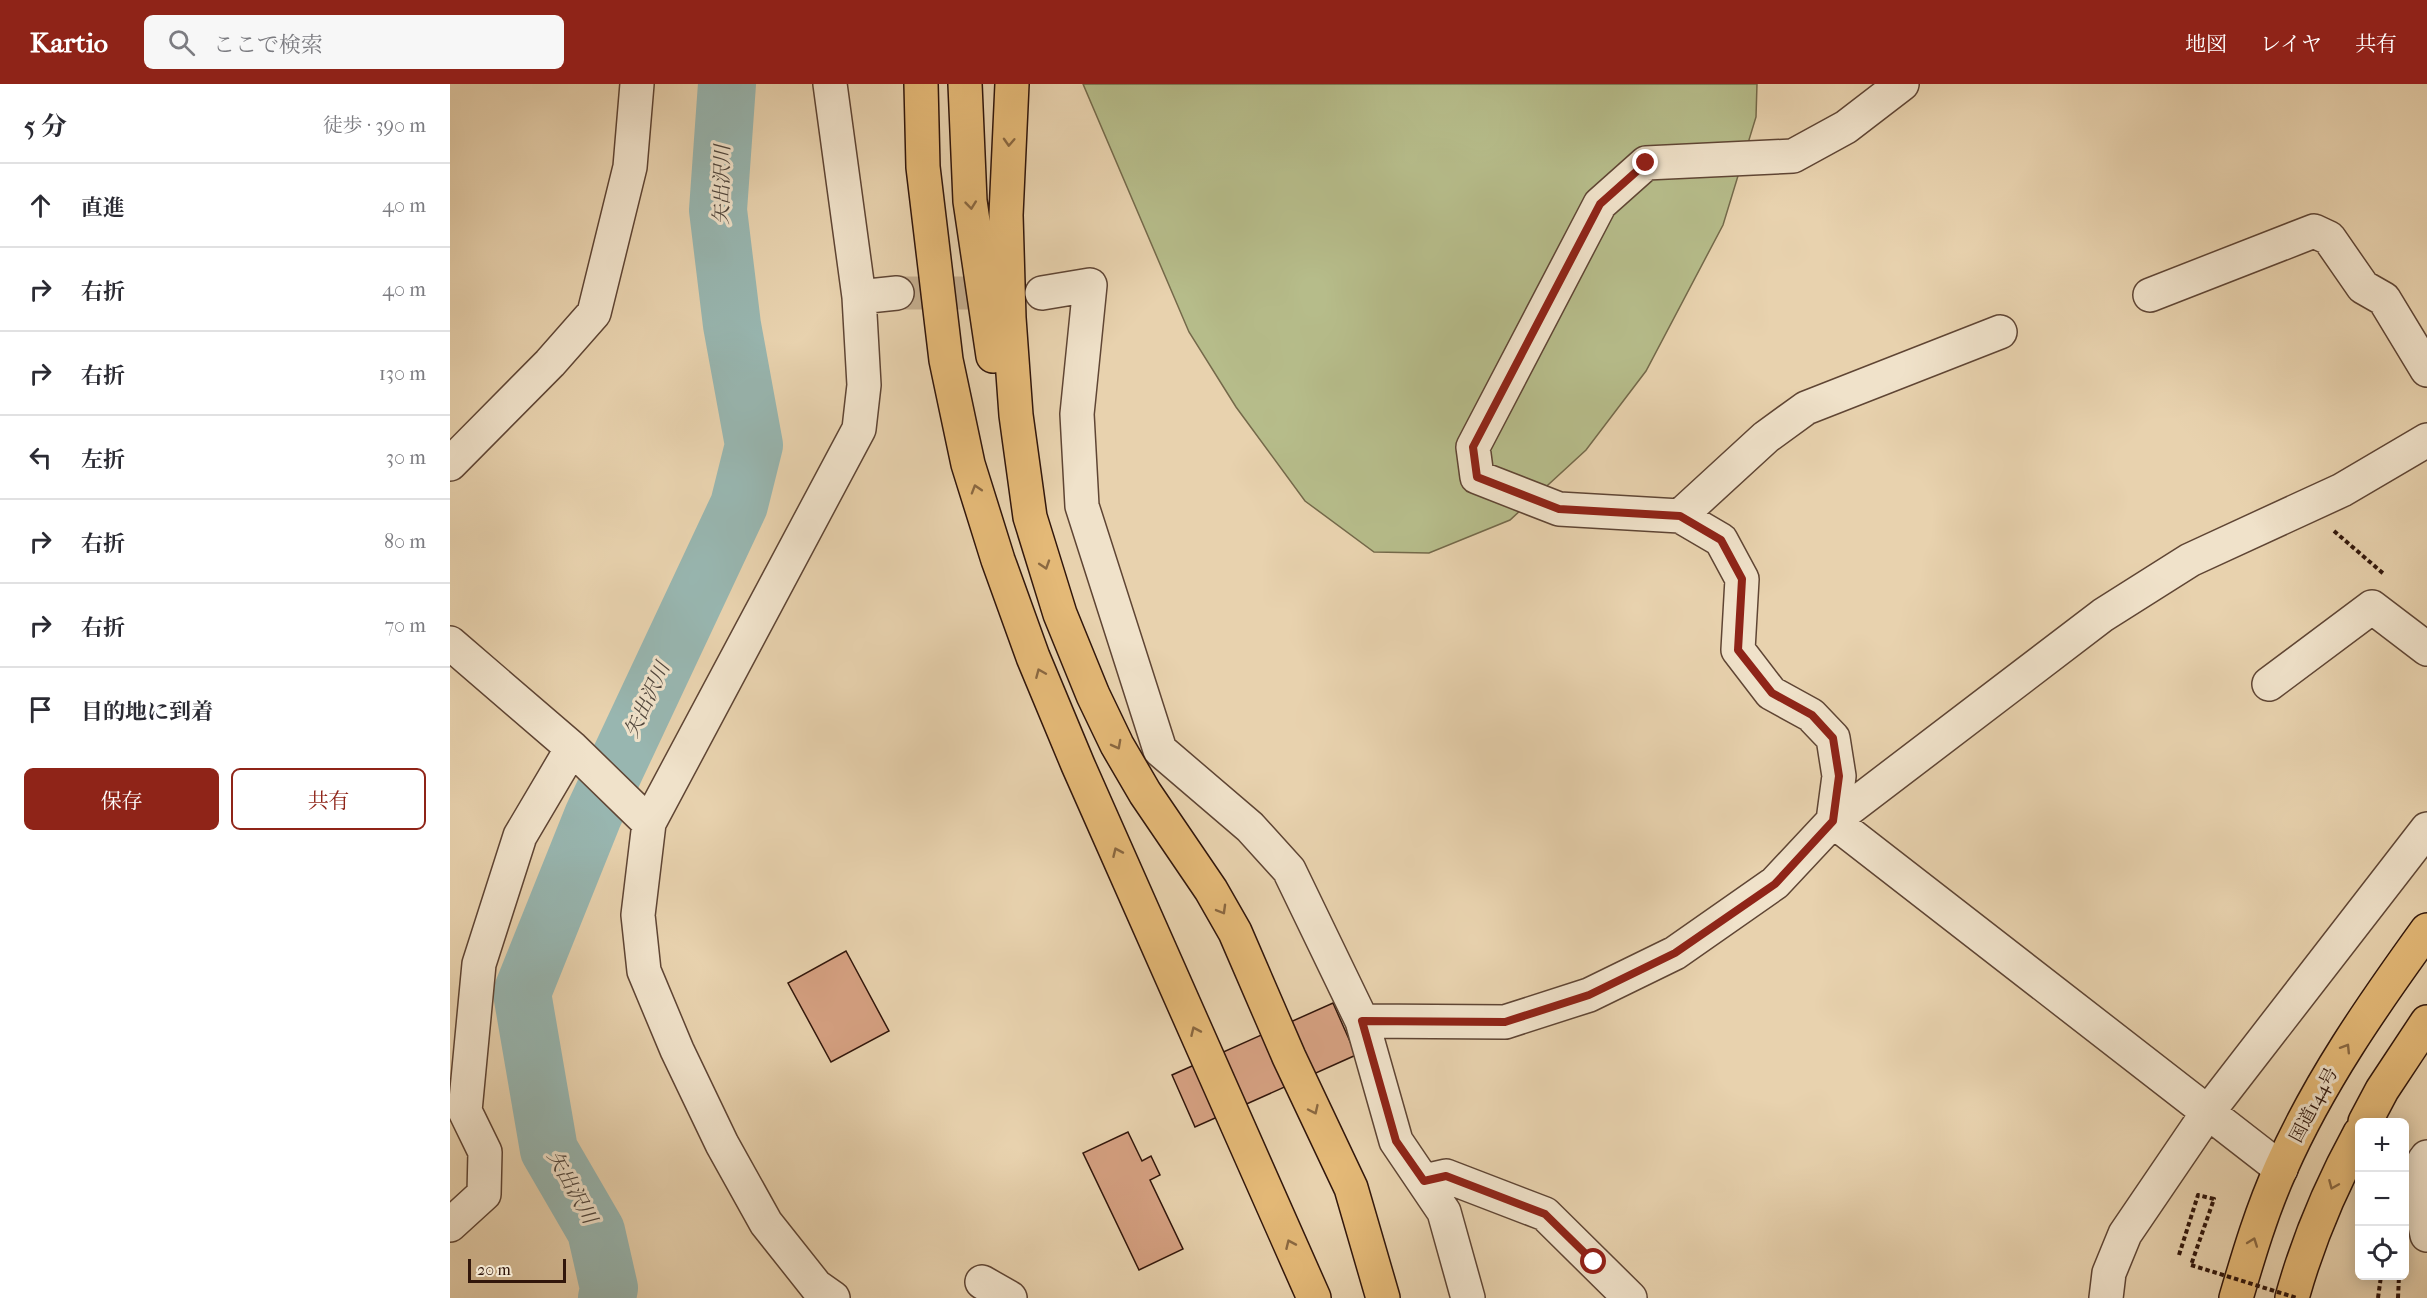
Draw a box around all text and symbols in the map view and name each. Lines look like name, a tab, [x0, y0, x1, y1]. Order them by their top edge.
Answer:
search box	[144, 15, 564, 69]
text: Kartio	[30, 26, 108, 59]
icon: search	[165, 26, 198, 59]
text: ここで検索	[213, 32, 323, 58]
text: 地図	[2185, 32, 2227, 56]
text: レイヤ	[2260, 32, 2322, 56]
text: 共有	[2355, 32, 2397, 56]
text: 5 分	[24, 111, 67, 142]
text: 徒歩 · 390 m	[323, 114, 426, 137]
one-way arrow	[1003, 138, 1016, 147]
water label: 矢出沢川	[710, 143, 734, 225]
route end	[1632, 149, 1658, 175]
icon: ahead	[24, 189, 57, 222]
text: 40 m	[382, 194, 426, 217]
text: 直進	[81, 195, 125, 221]
one-way arrow	[965, 201, 977, 210]
icon: right	[24, 273, 57, 306]
text: 40 m	[382, 278, 426, 301]
text: 右折	[81, 279, 125, 305]
icon: right	[24, 357, 57, 390]
text: 130 m	[379, 362, 426, 385]
text: 右折	[81, 363, 125, 389]
icon: left	[24, 441, 57, 474]
text: 30 m	[386, 446, 426, 469]
text: 左折	[81, 447, 125, 473]
one-way arrow	[971, 484, 983, 495]
icon: right	[24, 525, 57, 558]
text: 80 m	[384, 530, 426, 553]
text: 右折	[81, 531, 125, 557]
one-way arrow	[1038, 559, 1050, 570]
icon: right	[24, 609, 57, 642]
text: 70 m	[384, 614, 426, 637]
text: 右折	[81, 615, 125, 641]
water label: 矢出沢川	[620, 657, 675, 741]
one-way arrow	[1035, 668, 1047, 679]
icon: arrive	[24, 693, 57, 726]
text: 目的地に到着	[81, 699, 213, 725]
one-way arrow	[1110, 739, 1121, 750]
button: 保存	[24, 768, 219, 830]
button: 共有	[231, 768, 426, 830]
one-way arrow	[1112, 848, 1124, 859]
one-way arrow	[1215, 903, 1227, 914]
one-way arrow	[1190, 1026, 1202, 1037]
one-way arrow	[2339, 1044, 2351, 1054]
street label: 国道144号	[2286, 1064, 2342, 1146]
one-way arrow	[1306, 1104, 1318, 1115]
map controls	[2355, 1118, 2409, 1280]
button: +	[2355, 1118, 2409, 1172]
water label: 矢出沢川	[543, 1146, 602, 1229]
button: −	[2355, 1172, 2409, 1226]
one-way arrow	[2328, 1179, 2340, 1190]
button: locate	[2355, 1226, 2409, 1280]
one-way arrow	[2246, 1237, 2258, 1248]
one-way arrow	[1286, 1240, 1298, 1251]
route start	[1580, 1248, 1606, 1274]
scale bar	[468, 1256, 566, 1284]
text: 20 m	[477, 1260, 511, 1279]

